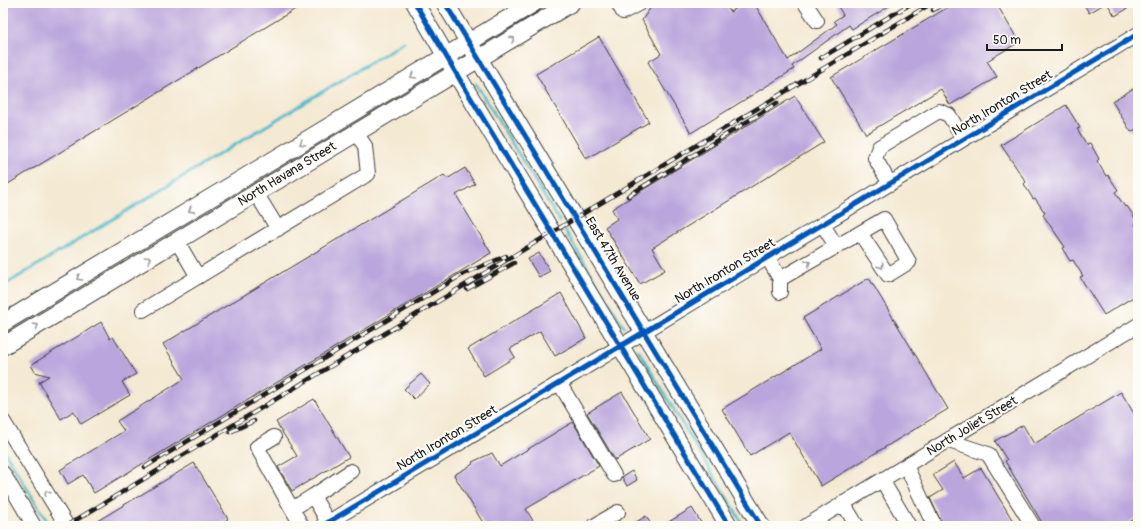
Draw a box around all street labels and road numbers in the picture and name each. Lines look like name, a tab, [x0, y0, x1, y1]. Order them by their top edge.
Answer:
street label: North Ironton Street	[949, 66, 1056, 139]
street label: North Havana Street	[235, 138, 340, 210]
street label: East 47th Avenue	[582, 214, 645, 304]
street label: North Ironton Street	[672, 234, 779, 307]
street label: North Joliet Street	[924, 392, 1021, 459]
street label: North Ironton Street	[394, 401, 501, 474]

